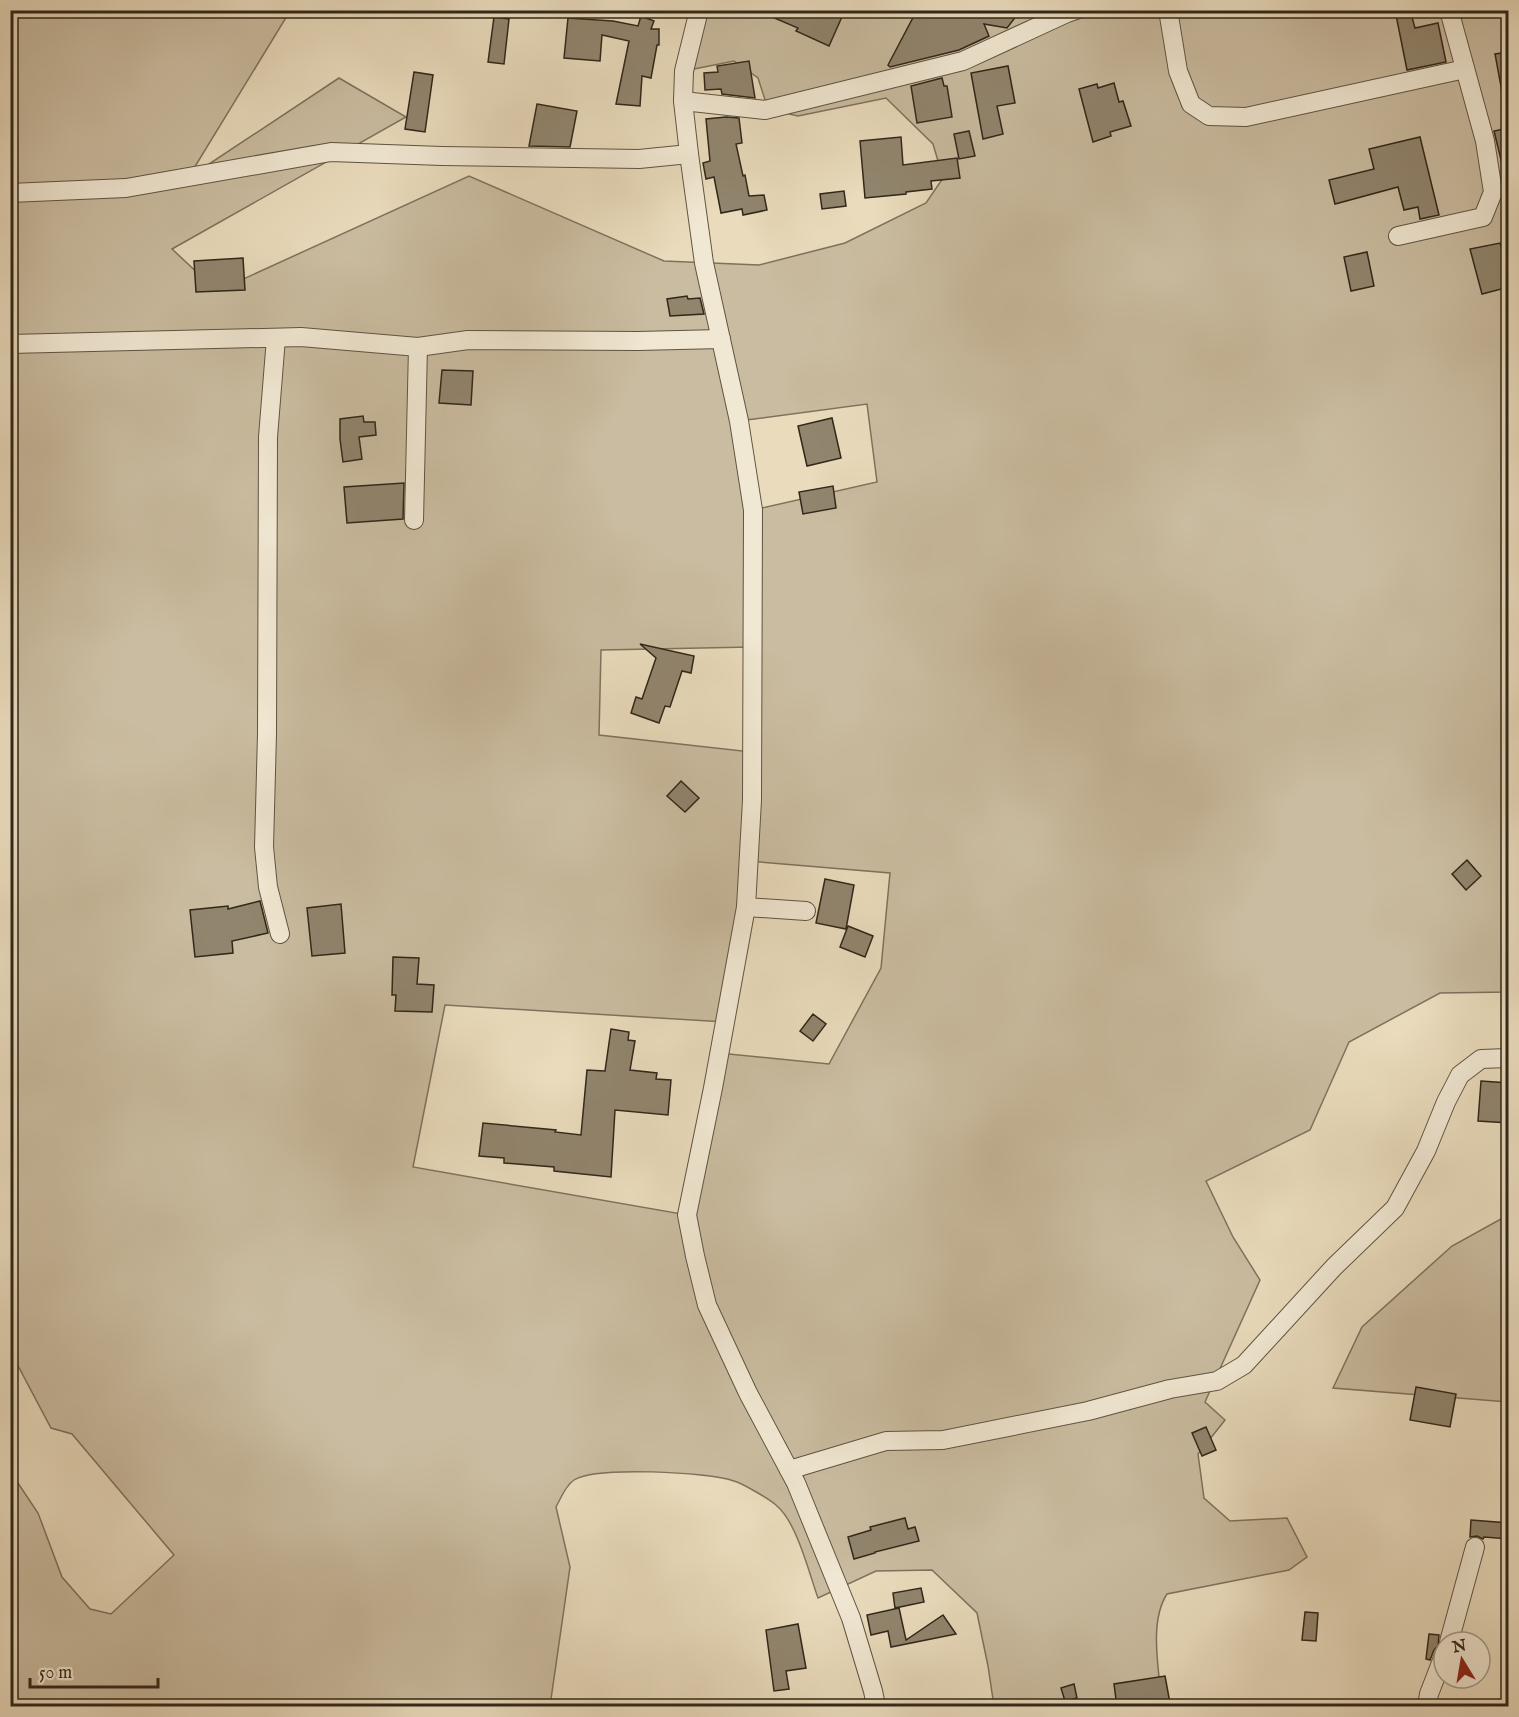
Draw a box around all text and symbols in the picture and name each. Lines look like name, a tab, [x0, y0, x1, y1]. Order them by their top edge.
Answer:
north arrow	[1432, 1630, 1492, 1690]
text: N	[1450, 1636, 1468, 1659]
scale bar	[30, 1651, 158, 1689]
text: 50 m	[39, 1662, 72, 1685]

